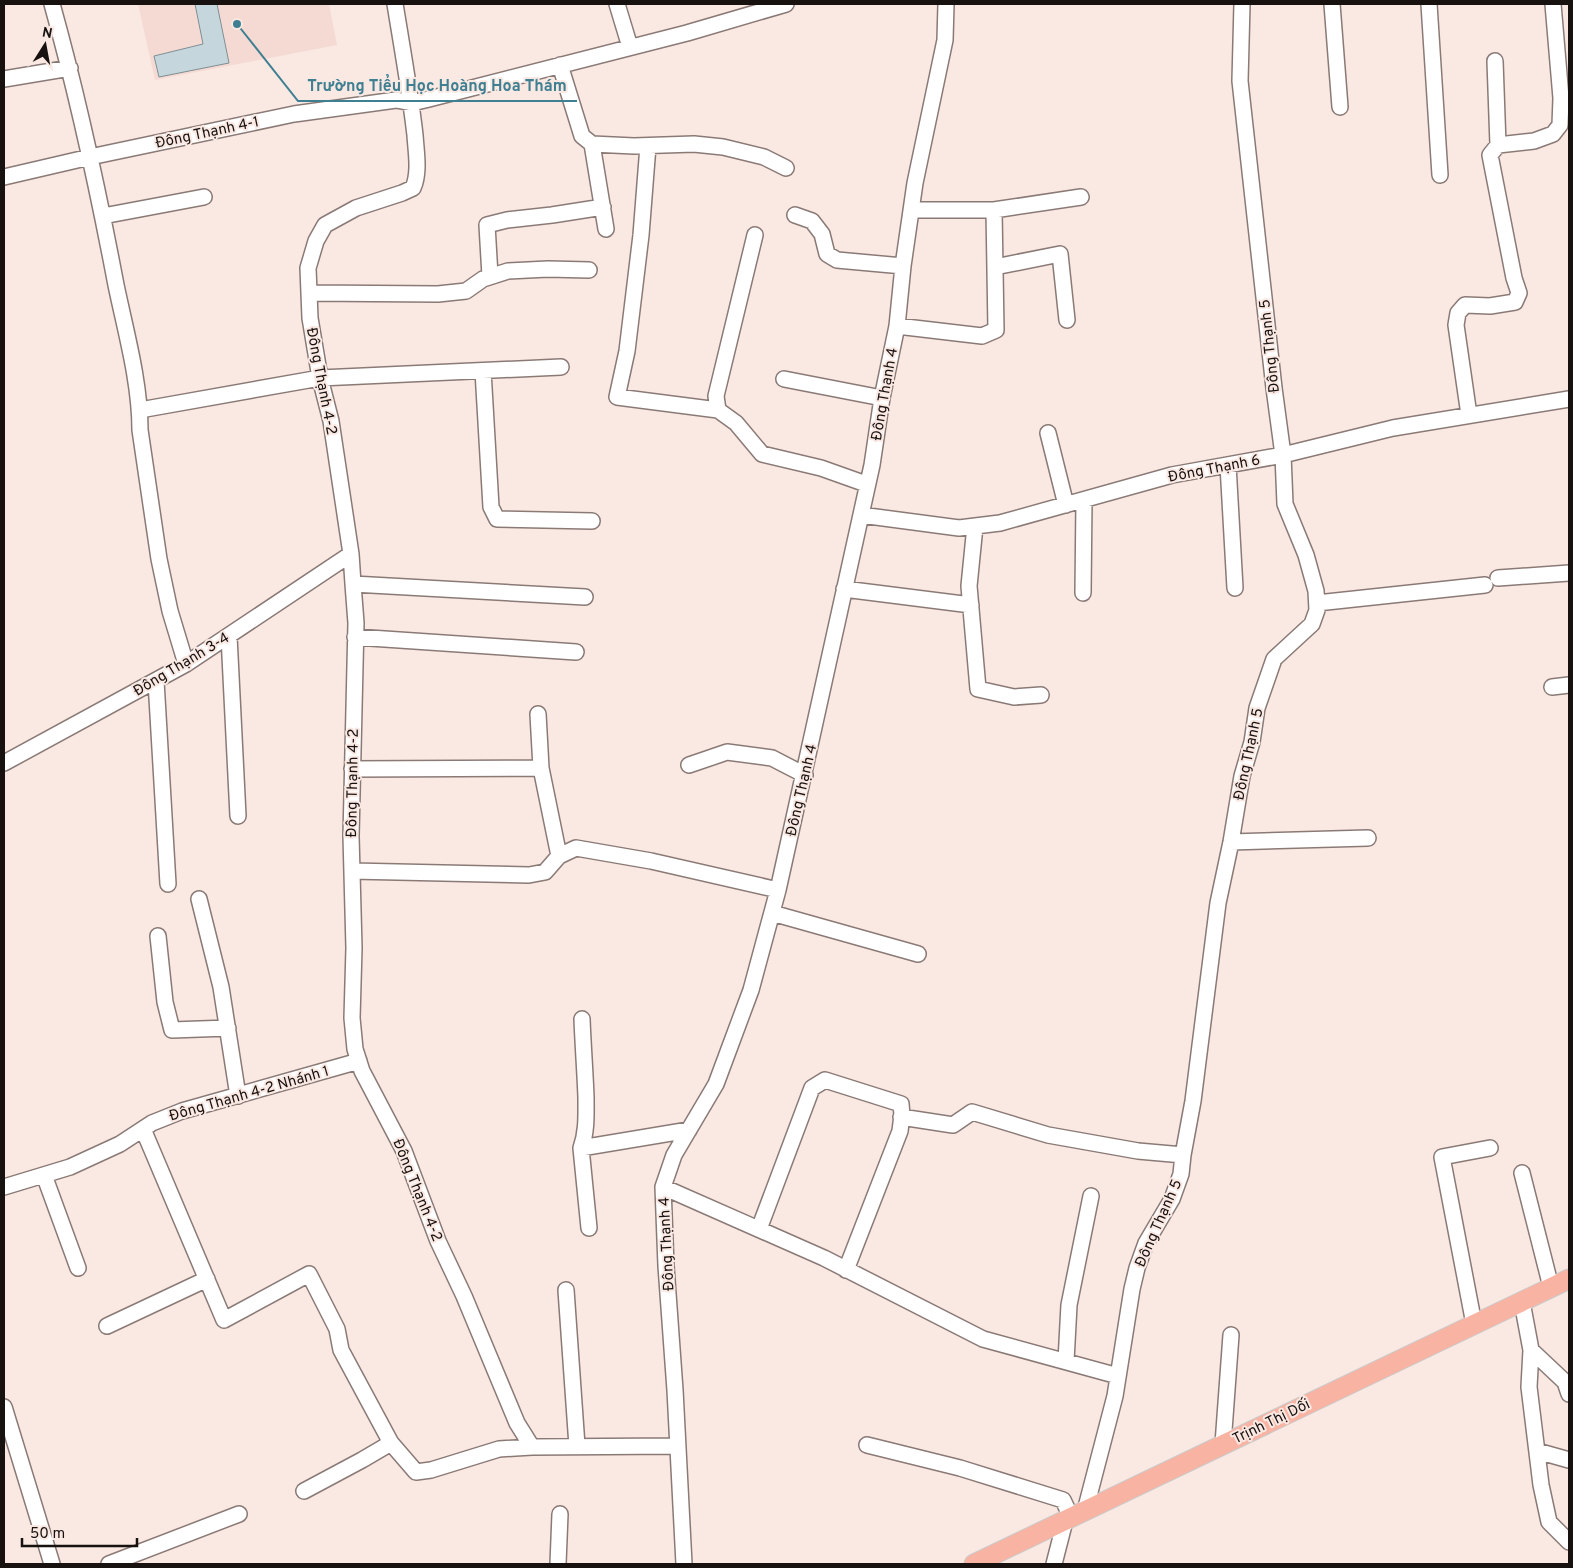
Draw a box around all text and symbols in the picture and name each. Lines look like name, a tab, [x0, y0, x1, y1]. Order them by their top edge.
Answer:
north arrow	[20, 20, 70, 70]
text: N	[41, 24, 54, 43]
callout: Trường Tiểu Học Hoàng Hoa Thám	[298, 70, 577, 101]
text: Trường Tiểu Học Hoàng Hoa Thám	[307, 73, 567, 97]
street label: Đông Thạnh 4-1	[154, 113, 261, 154]
street label: Đông Thạnh 5	[1256, 298, 1285, 394]
street label: Đông Thạnh 4-2	[301, 326, 340, 437]
street label: Đông Thạnh 4	[868, 346, 903, 442]
street label: Đông Thạnh 6	[1167, 451, 1262, 488]
street label: Đông Thạnh 3-4	[130, 629, 233, 701]
street label: Đông Thạnh 5	[1230, 706, 1269, 802]
street label: Đông Thạnh 4-2	[343, 728, 364, 838]
street label: Đông Thạnh 4	[783, 742, 822, 838]
street label: Đông Thạnh 4-2 Nhánh 1	[167, 1062, 332, 1126]
street label: Đông Thạnh 4-2	[387, 1136, 446, 1245]
street label: Đông Thạnh 5	[1132, 1177, 1187, 1270]
street label: Đông Thạnh 4	[656, 1196, 679, 1291]
street label: Trịnh Thị Dối	[1229, 1395, 1314, 1449]
scale bar	[22, 1516, 138, 1548]
text: 50 m	[30, 1525, 65, 1544]

